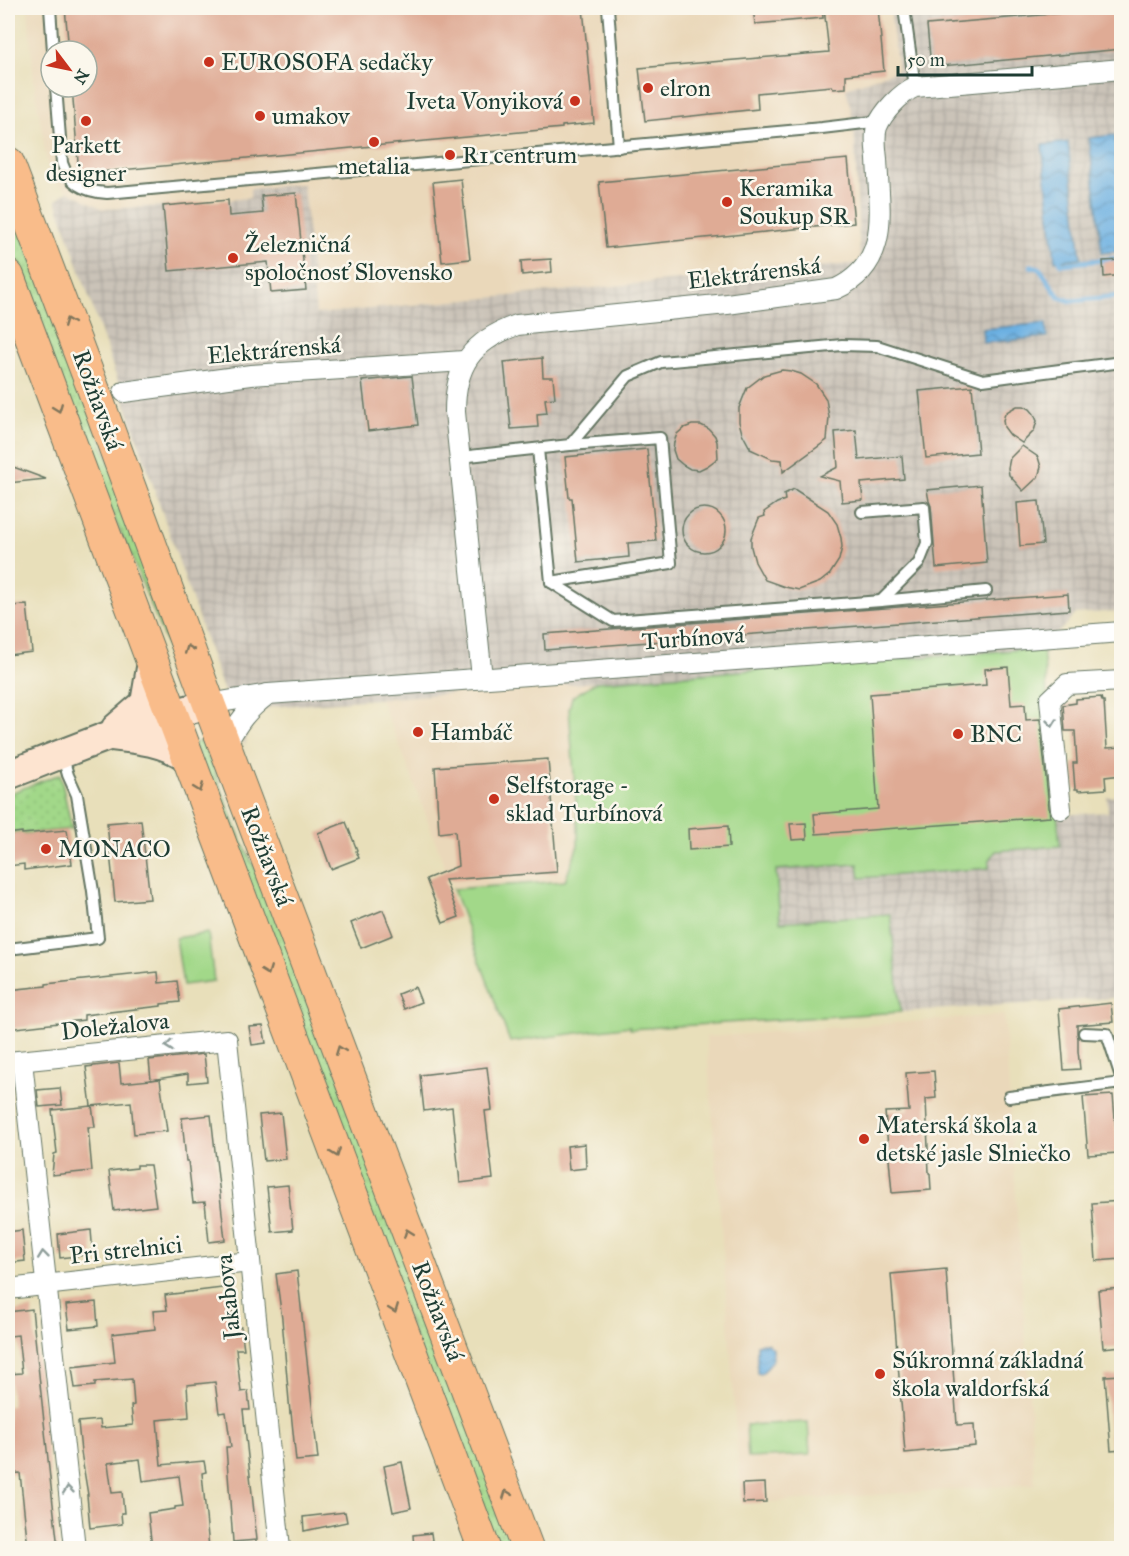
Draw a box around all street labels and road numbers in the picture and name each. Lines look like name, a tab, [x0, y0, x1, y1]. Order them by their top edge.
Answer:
street label: Elektrárenská	[686, 250, 823, 296]
street label: Elektrárenská	[206, 329, 343, 371]
street label: Rožňavská	[66, 346, 130, 455]
street label: Turbínová	[641, 619, 746, 657]
street label: Rožňavská	[234, 802, 300, 911]
street label: Doležalova	[59, 1005, 172, 1047]
street label: Pri strelnici	[68, 1229, 184, 1271]
street label: Jakabova	[209, 1252, 248, 1344]
street label: Rožňavská	[405, 1257, 471, 1366]

